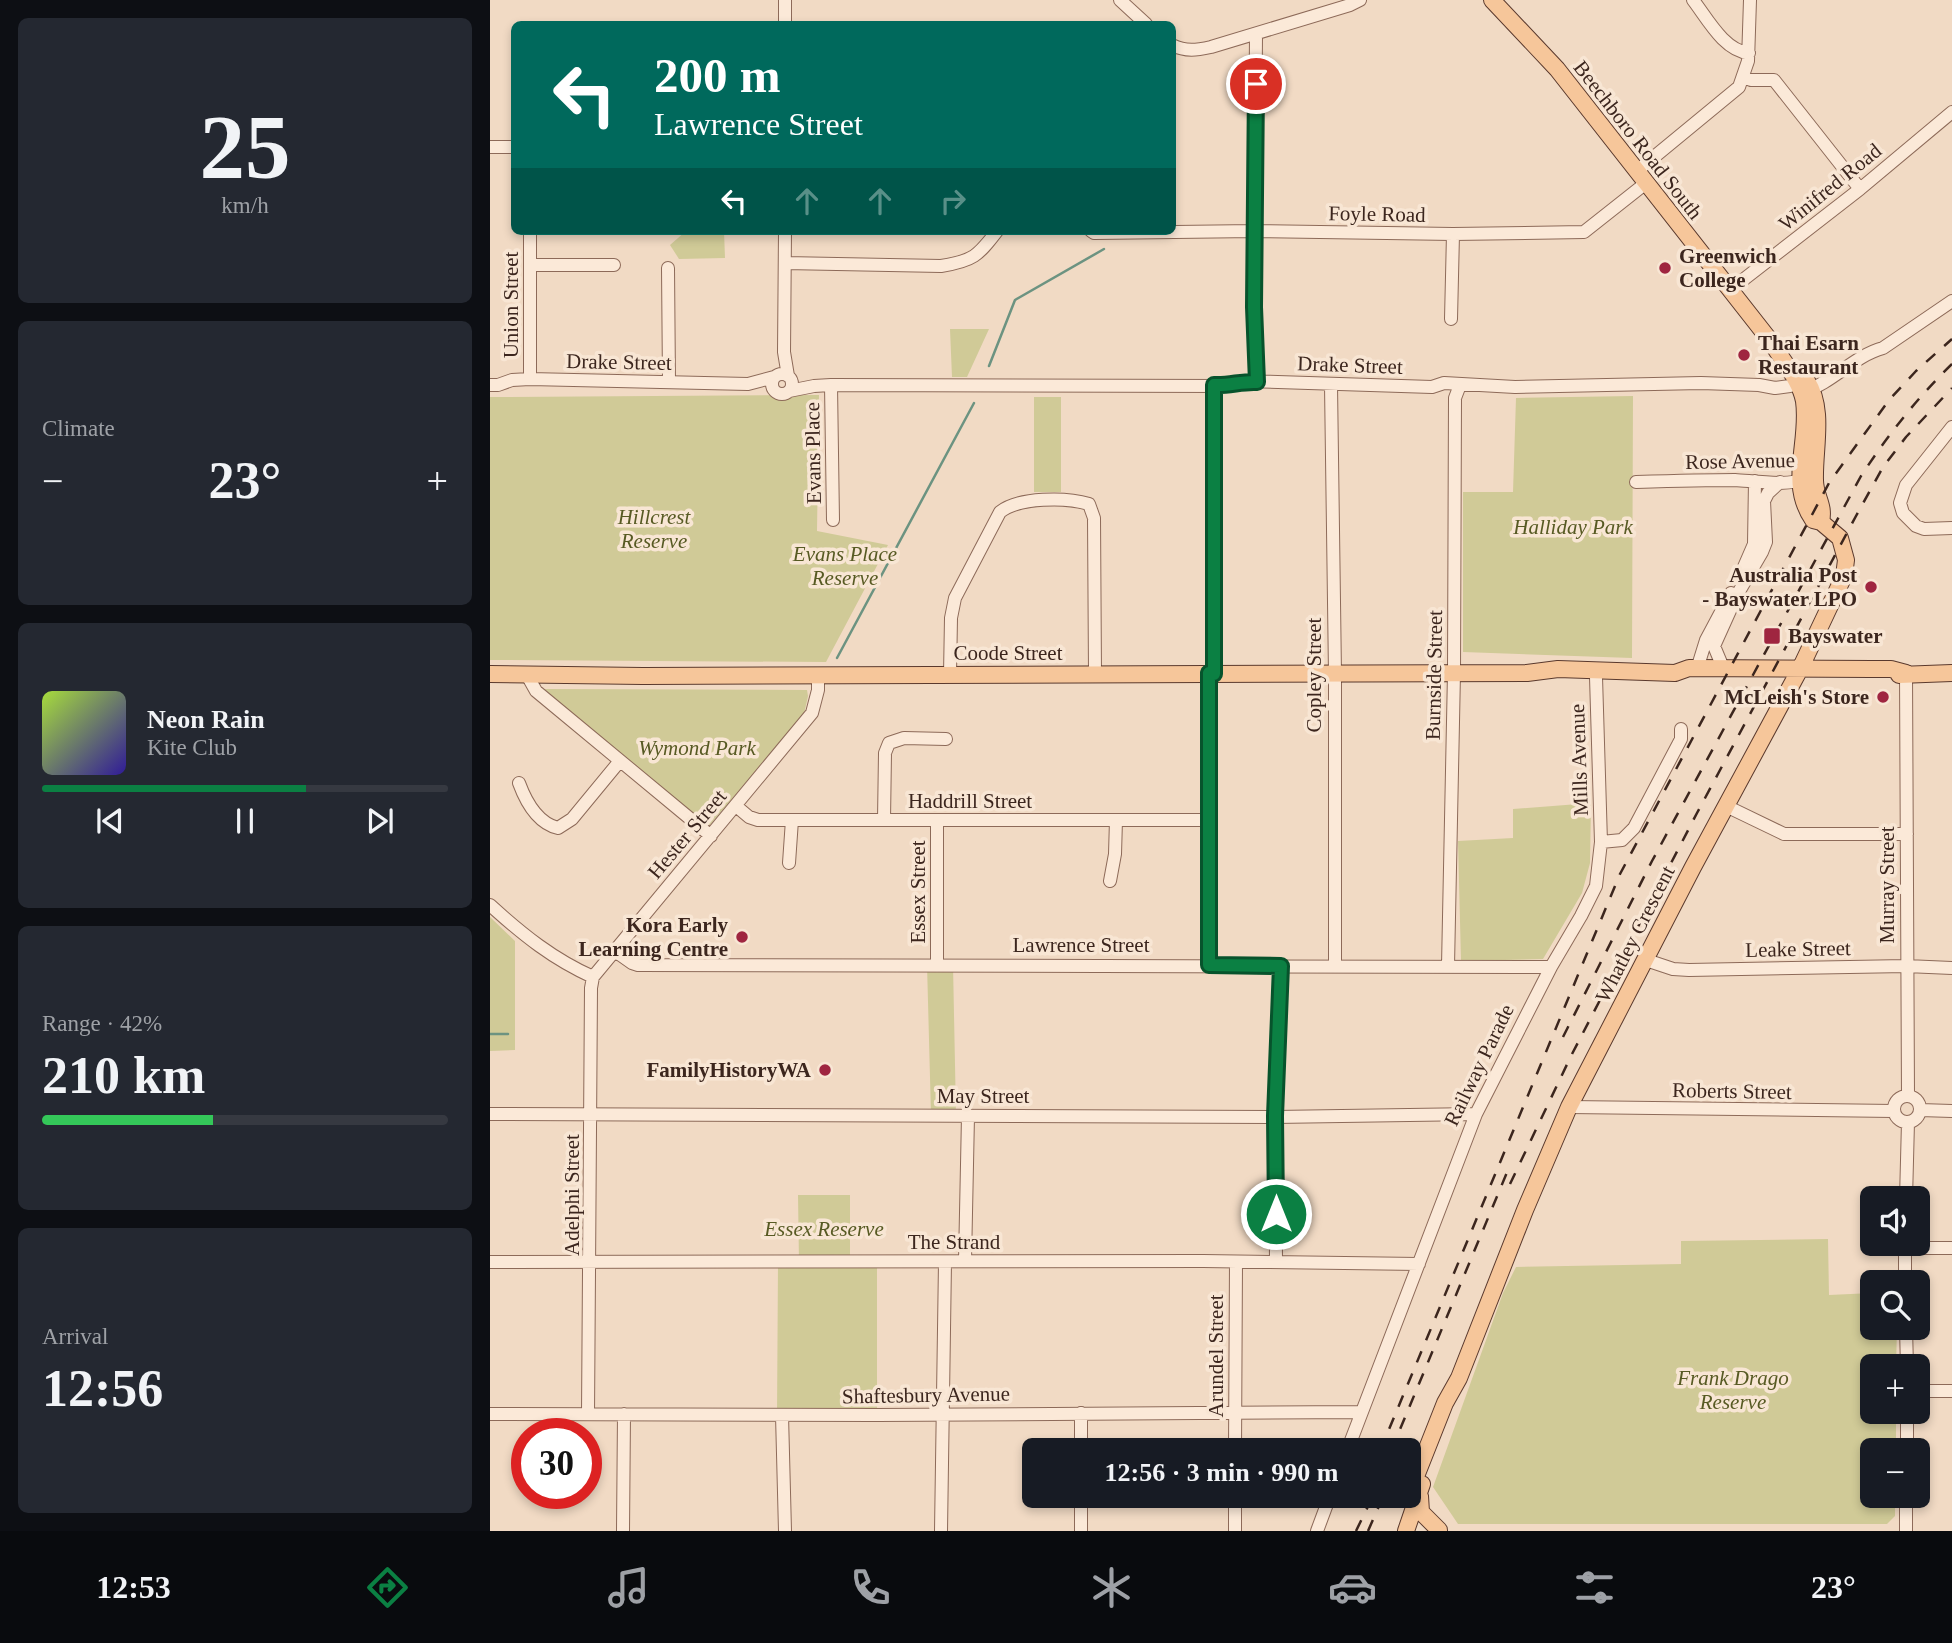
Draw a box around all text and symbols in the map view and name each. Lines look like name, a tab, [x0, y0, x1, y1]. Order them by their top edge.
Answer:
text: 200 m	[654, 48, 781, 103]
icon: left	[539, 49, 630, 140]
pin	[1226, 54, 1286, 114]
street label: Beechboro Road South	[1569, 56, 1708, 225]
icon: arrive	[1237, 65, 1275, 103]
text: 25	[200, 97, 291, 198]
text: Lawrence Street	[654, 106, 863, 142]
street label: Winifred Road	[1774, 138, 1886, 236]
icon: left	[715, 182, 753, 220]
icon: ahead	[788, 182, 826, 220]
icon: ahead	[861, 182, 899, 220]
icon: right	[934, 182, 972, 220]
text: km/h	[221, 193, 269, 218]
street label: Foyle Road	[1328, 201, 1426, 227]
place label: Greenwich College	[1679, 244, 1777, 292]
street label: Union Street	[499, 251, 523, 358]
marker: Greenwich College	[1657, 260, 1673, 276]
place label: Thai Esarn Restaurant	[1758, 331, 1859, 379]
marker: Thai Esarn Restaurant	[1736, 347, 1752, 363]
street label: Drake Street	[566, 349, 672, 375]
street label: Drake Street	[1297, 351, 1403, 379]
street label: Evans Place	[800, 402, 826, 504]
text: Climate	[42, 416, 115, 441]
street label: Rose Avenue	[1685, 448, 1795, 474]
text: 23°	[209, 452, 281, 509]
text: −	[42, 460, 63, 502]
text: +	[427, 460, 448, 502]
park label: Hillcrest Reserve	[617, 505, 692, 553]
park label: Halliday Park	[1512, 515, 1633, 539]
park label: Evans Place Reserve	[792, 542, 897, 590]
place label: Australia Post - Bayswater LPO	[1702, 563, 1857, 611]
marker: Australia Post - Bayswater LPO	[1863, 579, 1879, 595]
street label: Burnside Street	[1421, 610, 1447, 740]
street label: Copley Street	[1302, 617, 1326, 732]
place label: Bayswater	[1788, 624, 1882, 648]
marker: Bayswater	[1762, 626, 1782, 646]
street label: Coode Street	[953, 641, 1063, 665]
place label: McLeish's Store	[1724, 685, 1869, 709]
marker: McLeish's Store	[1875, 689, 1891, 705]
street label: Mills Avenue	[1565, 704, 1593, 816]
text: Neon Rain	[147, 705, 265, 734]
text: Kite Club	[147, 735, 237, 760]
park label: Wymond Park	[638, 736, 756, 760]
street label: Hester Street	[643, 784, 731, 883]
street label: Haddrill Street	[908, 789, 1032, 813]
icon: previous	[91, 802, 129, 840]
icon: pause	[226, 802, 264, 840]
icon: next	[361, 802, 399, 840]
street label: Murray Street	[1875, 826, 1899, 944]
street label: Essex Street	[906, 840, 930, 944]
street label: Whatley Crescent	[1590, 862, 1680, 1006]
place label: Kora Early Learning Centre	[578, 913, 728, 961]
marker: Kora Early Learning Centre	[734, 929, 750, 945]
street label: Lawrence Street	[1012, 933, 1150, 957]
street label: Leake Street	[1745, 936, 1851, 962]
street label: Railway Parade	[1439, 1000, 1519, 1130]
text: Range · 42%	[42, 1011, 162, 1036]
text: 210 km	[42, 1047, 205, 1104]
place label: FamilyHistoryWA	[647, 1058, 812, 1082]
marker: FamilyHistoryWA	[817, 1062, 833, 1078]
street label: Roberts Street	[1672, 1078, 1792, 1104]
street label: May Street	[937, 1084, 1030, 1108]
street label: Adelphi Street	[560, 1134, 584, 1256]
position arrow	[1239, 1177, 1313, 1251]
map controls	[1860, 1186, 1930, 1508]
button: sound	[1860, 1186, 1930, 1256]
park label: Essex Reserve	[763, 1217, 884, 1241]
street label: The Strand	[908, 1230, 1001, 1254]
button: search	[1860, 1270, 1930, 1340]
street label: Arundel Street	[1204, 1294, 1228, 1418]
text: Arrival	[42, 1324, 108, 1349]
button: +	[1860, 1354, 1930, 1424]
text: 12:56	[42, 1360, 163, 1417]
park label: Frank Drago Reserve	[1676, 1366, 1789, 1414]
street label: Shaftesbury Avenue	[842, 1382, 1010, 1408]
speed limit sign: 30	[511, 1418, 602, 1509]
button: −	[1860, 1438, 1930, 1508]
text: 12:56 · 3 min · 990 m	[1105, 1458, 1339, 1487]
icon: directions	[363, 1563, 412, 1612]
icon: music	[604, 1563, 653, 1612]
icon: phone	[846, 1563, 895, 1612]
icon: climate	[1087, 1563, 1136, 1612]
icon: car	[1328, 1563, 1377, 1612]
icon: filters	[1570, 1563, 1619, 1612]
text: 12:53	[96, 1569, 171, 1605]
text: 23°	[1811, 1569, 1856, 1605]

